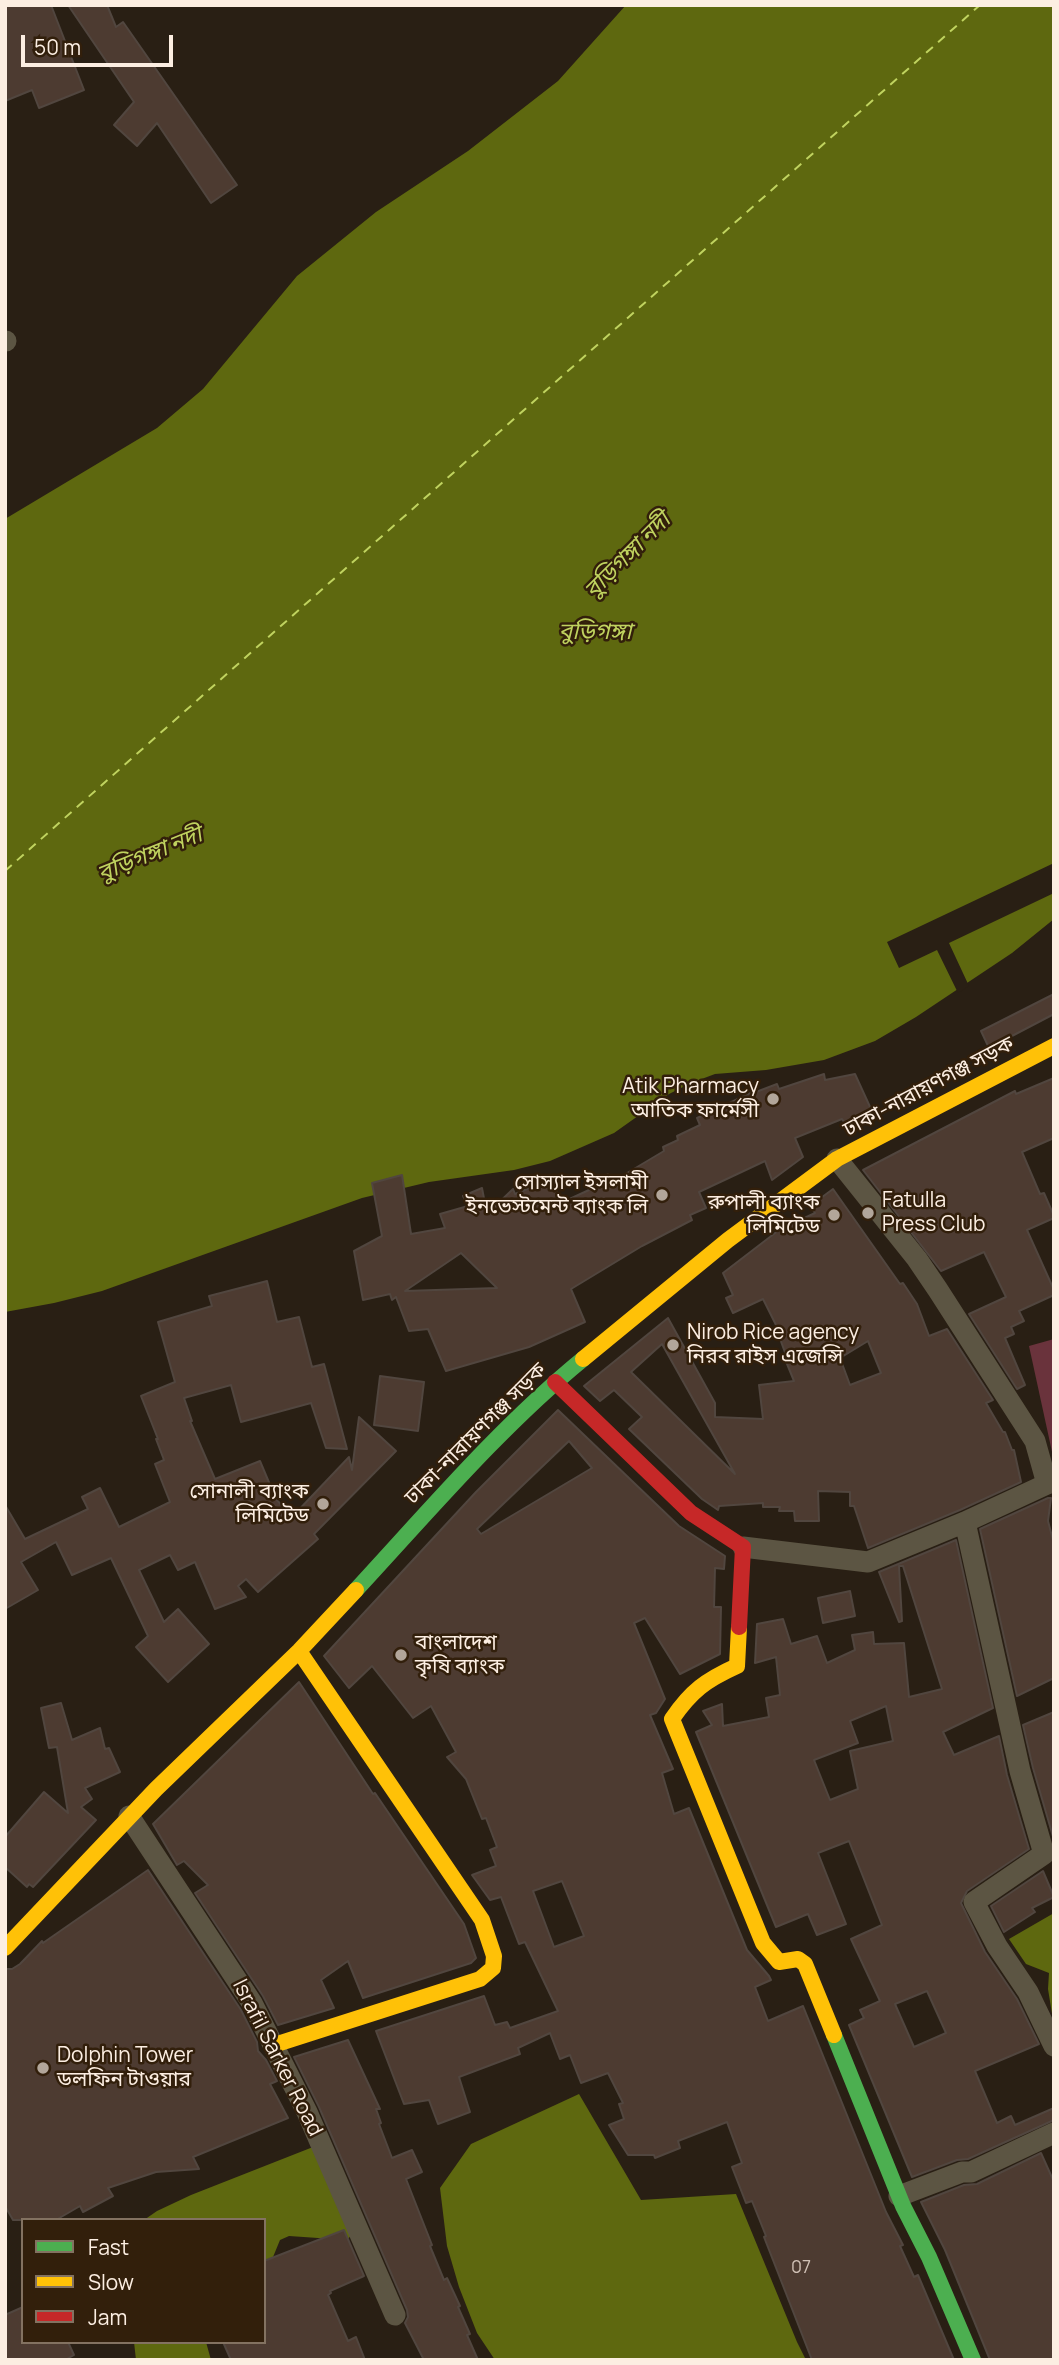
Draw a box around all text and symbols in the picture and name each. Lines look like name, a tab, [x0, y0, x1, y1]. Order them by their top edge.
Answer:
scale bar	[24, 21, 177, 65]
text: 50 m	[34, 33, 81, 61]
water label: বুড়িগঙ্গা নদী	[579, 507, 677, 605]
water label: বুড়িগঙ্গা	[558, 619, 632, 647]
water label: বুড়িগঙ্গা নদী	[94, 822, 206, 888]
street label: ঢাকা-নারায়ণগঞ্জ সড়ক	[839, 1031, 1019, 1143]
place label: Atik Pharmacy আতিক ফার্মেসী	[622, 1074, 759, 1124]
marker: Atik Pharmacy আতিক ফার্মেসী	[765, 1091, 781, 1107]
place label: সোস্যাল ইসলামী ইনভেস্টমেন্ট ব্যাংক লি	[466, 1170, 648, 1220]
marker: সোস্যাল ইসলামী ইনভেস্টমেন্ট ব্যাংক লি	[654, 1187, 670, 1203]
place label: Fatulla Press Club	[882, 1188, 985, 1238]
place label: রুপালী ব্যাংক লিমিটেড	[708, 1190, 820, 1240]
marker: Fatulla Press Club	[860, 1205, 876, 1221]
marker: রুপালী ব্যাংক লিমিটেড	[826, 1207, 842, 1223]
place label: Nirob Rice agency নিরব রাইস এজেন্সি	[687, 1320, 859, 1370]
marker: Nirob Rice agency নিরব রাইস এজেন্সি	[665, 1337, 681, 1353]
street label: ঢাকা-নারায়ণগঞ্জ সড়ক	[400, 1358, 552, 1510]
place label: সোনালী ব্যাংক লিমিটেড	[189, 1479, 309, 1529]
marker: সোনালী ব্যাংক লিমিটেড	[315, 1496, 331, 1512]
place label: বাংলাদেশ কৃষি ব্যাংক	[415, 1630, 505, 1680]
marker: বাংলাদেশ কৃষি ব্যাংক	[393, 1647, 409, 1663]
street label: Israfil Sarker Road	[227, 1975, 327, 2141]
place label: Dolphin Tower ডলফিন টাওয়ার	[57, 2043, 193, 2093]
marker: Dolphin Tower ডলফিন টাওয়ার	[35, 2060, 51, 2076]
legend	[21, 2218, 266, 2344]
text: Fast	[88, 2233, 129, 2261]
house number: 07	[791, 2257, 811, 2279]
text: Slow	[88, 2268, 134, 2296]
text: Jam	[88, 2303, 127, 2331]

